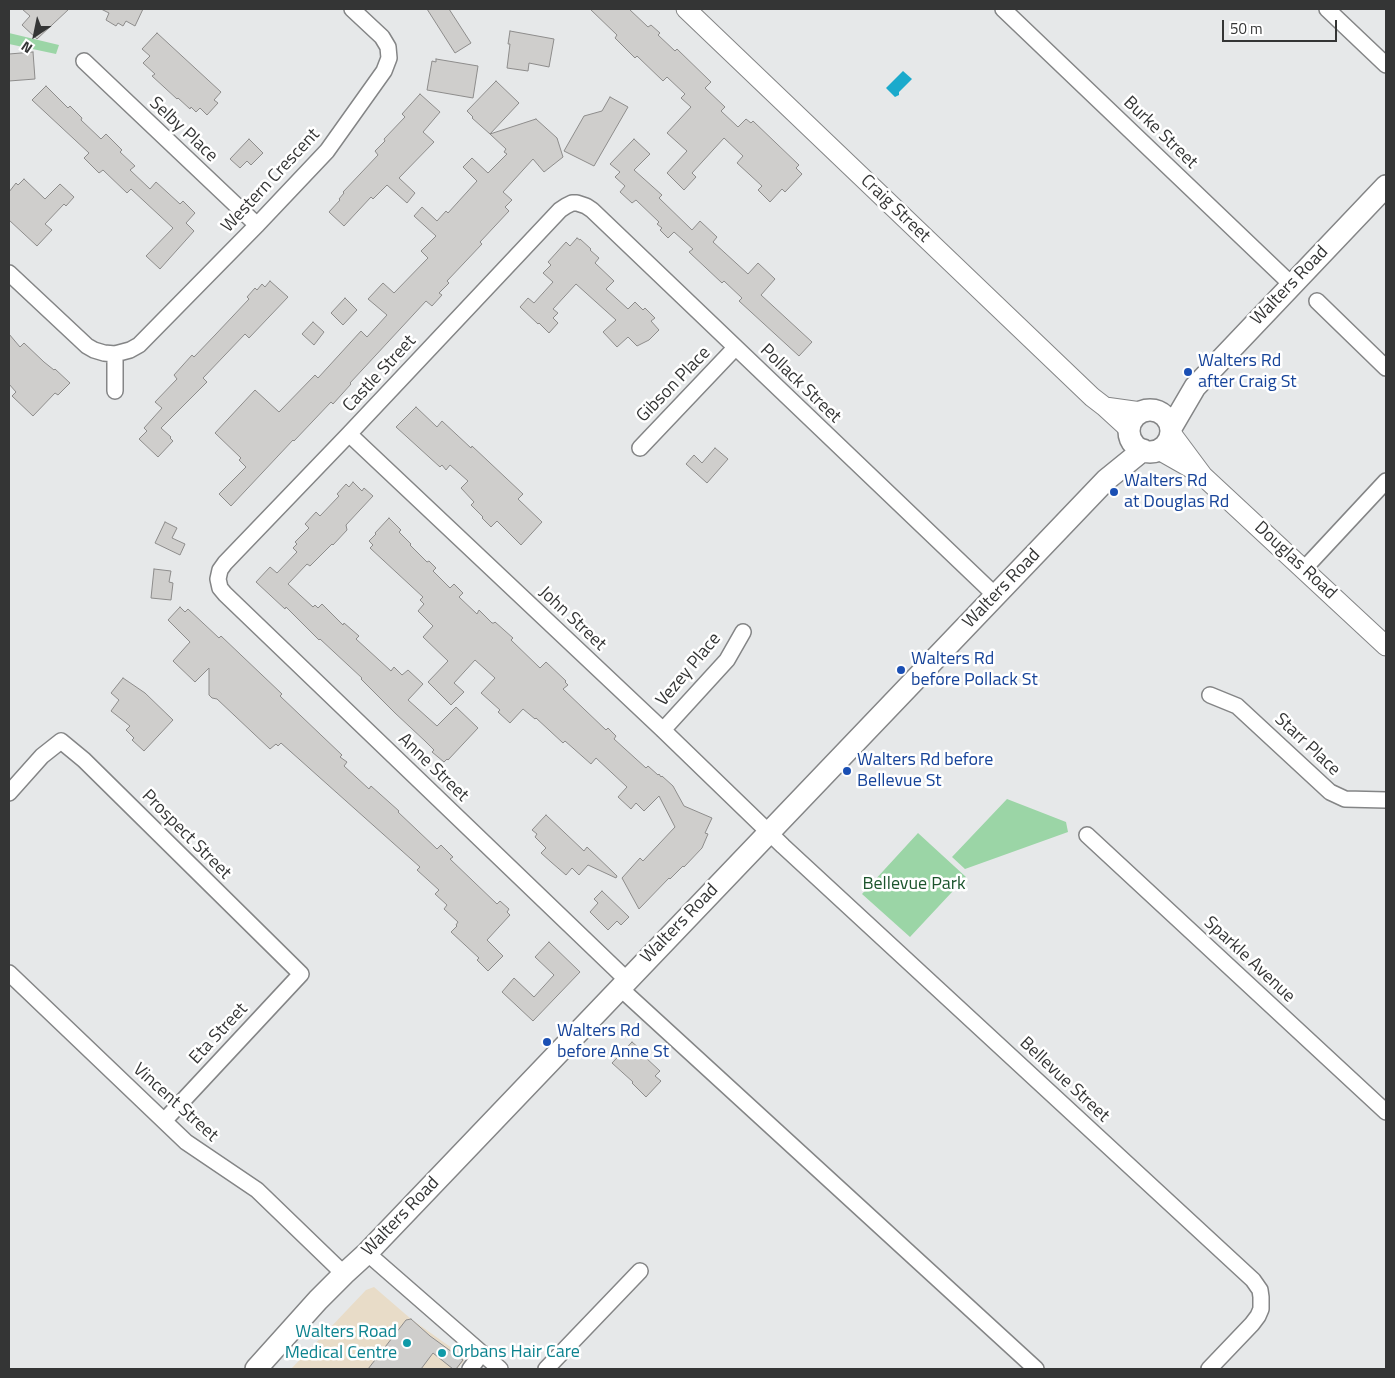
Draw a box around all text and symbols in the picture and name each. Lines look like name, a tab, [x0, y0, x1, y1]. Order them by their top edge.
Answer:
north arrow	[10, 10, 60, 60]
scale bar	[1225, 10, 1340, 42]
text: 50 m	[1230, 17, 1263, 40]
text: N	[16, 36, 36, 59]
street label: Burke Street	[1118, 92, 1202, 174]
street label: Selby Place	[144, 93, 222, 167]
street label: Western Crescent	[217, 125, 325, 237]
street label: Craig Street	[856, 170, 934, 248]
street label: Walters Road	[1247, 242, 1333, 330]
street label: Castle Street	[339, 331, 421, 417]
street label: Pollack Street	[755, 340, 845, 428]
street label: Gibson Place	[633, 343, 715, 427]
place label: Walters Rd after Craig St	[1198, 351, 1297, 394]
marker: Walters Rd after Craig St	[1182, 366, 1194, 378]
place label: Walters Rd at Douglas Rd	[1124, 471, 1229, 514]
marker: Walters Rd at Douglas Rd	[1108, 486, 1120, 498]
street label: Douglas Road	[1249, 518, 1341, 604]
street label: Walters Road	[959, 545, 1045, 633]
street label: John Street	[534, 582, 610, 656]
street label: Vezey Place	[652, 629, 726, 711]
place label: Walters Rd before Pollack St	[911, 649, 1038, 692]
marker: Walters Rd before Pollack St	[895, 664, 907, 676]
street label: Starr Place	[1270, 709, 1344, 781]
street label: Anne Street	[393, 729, 473, 807]
place label: Walters Rd before Bellevue St	[857, 750, 993, 792]
marker: Walters Rd before Bellevue St	[841, 765, 853, 777]
street label: Prospect Street	[137, 786, 235, 884]
park label: Bellevue Park	[862, 874, 966, 896]
street label: Walters Road	[637, 880, 723, 968]
street label: Sparkle Avenue	[1199, 912, 1299, 1008]
street label: Eta Street	[185, 999, 253, 1069]
place label: Walters Rd before Anne St	[557, 1021, 669, 1064]
street label: Bellevue Street	[1015, 1033, 1113, 1127]
marker: Walters Rd before Anne St	[541, 1036, 553, 1048]
street label: Vincent Street	[128, 1059, 222, 1147]
street label: Walters Road	[358, 1173, 444, 1261]
place label: Walters Road Medical Centre	[285, 1322, 397, 1365]
marker: Walters Road Medical Centre	[401, 1337, 413, 1349]
place label: Orbans Hair Care	[452, 1342, 580, 1364]
marker: Orbans Hair Care	[436, 1347, 448, 1359]

